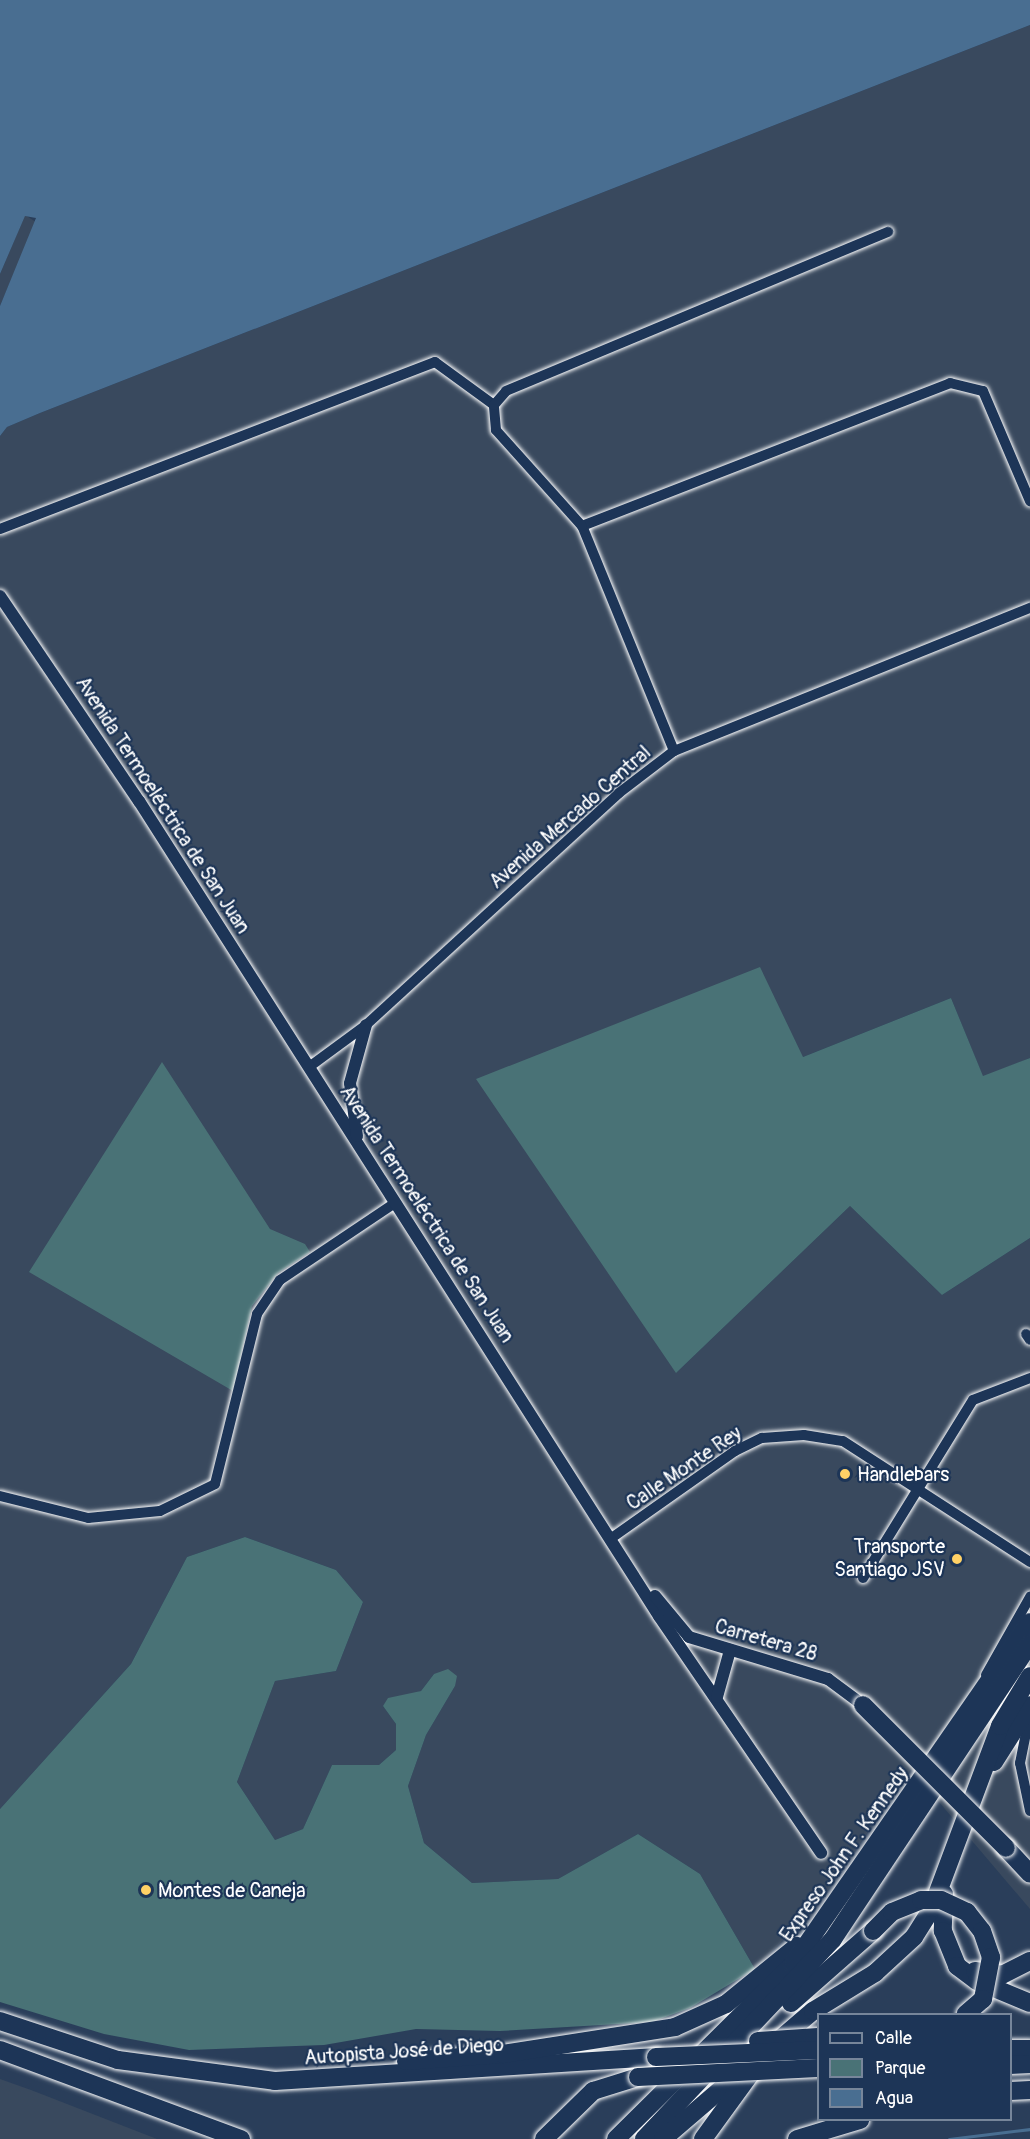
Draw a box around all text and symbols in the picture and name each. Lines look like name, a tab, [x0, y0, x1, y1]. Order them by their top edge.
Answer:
street label: Avenida Termoeléctrica de San Juan	[71, 672, 255, 938]
street label: Avenida Mercado Central	[484, 740, 656, 894]
street label: Avenida Termoeléctrica de San Juan	[335, 1081, 519, 1347]
street label: Calle Monte Rey	[622, 1421, 746, 1515]
place label: Handlebars	[857, 1462, 949, 1486]
marker: Handlebars	[838, 1467, 852, 1481]
place label: Transporte Santiago JSV	[834, 1535, 945, 1582]
marker: Transporte Santiago JSV	[950, 1552, 964, 1566]
street label: Carretera 28	[712, 1614, 820, 1666]
street label: Expreso John F. Kennedy	[775, 1762, 913, 1946]
place label: Montes de Caneja	[158, 1878, 306, 1902]
marker: Montes de Caneja	[139, 1883, 153, 1897]
legend	[817, 2013, 1012, 2121]
text: Calle	[875, 2027, 912, 2050]
street label: Autopista José de Diego	[303, 2032, 505, 2070]
text: Parque	[875, 2057, 925, 2080]
text: Agua	[875, 2087, 913, 2110]

